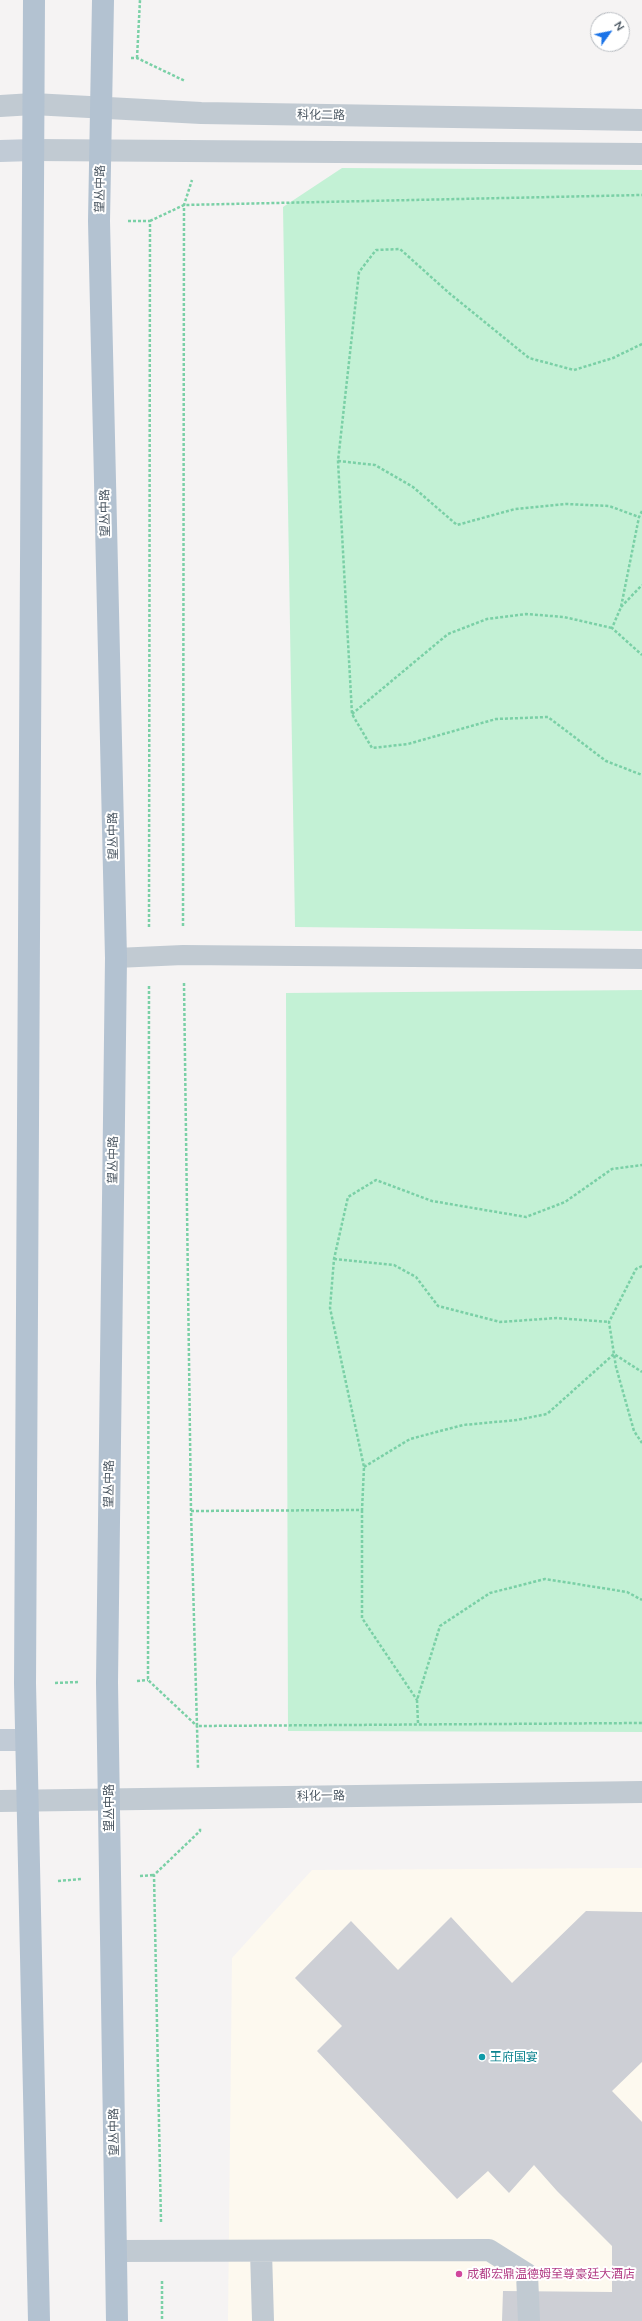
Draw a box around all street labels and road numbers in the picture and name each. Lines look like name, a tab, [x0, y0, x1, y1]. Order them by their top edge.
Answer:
street label: 科化二路	[297, 107, 345, 123]
street label: 望丛中路	[92, 165, 108, 213]
street label: 望丛中路	[97, 489, 113, 537]
street label: 望丛中路	[105, 812, 121, 860]
street label: 望丛中路	[105, 1136, 121, 1184]
street label: 望丛中路	[101, 1460, 117, 1508]
street label: 望丛中路	[102, 1784, 116, 1832]
street label: 科化一路	[297, 1788, 345, 1804]
street label: 望丛中路	[106, 2108, 122, 2156]

